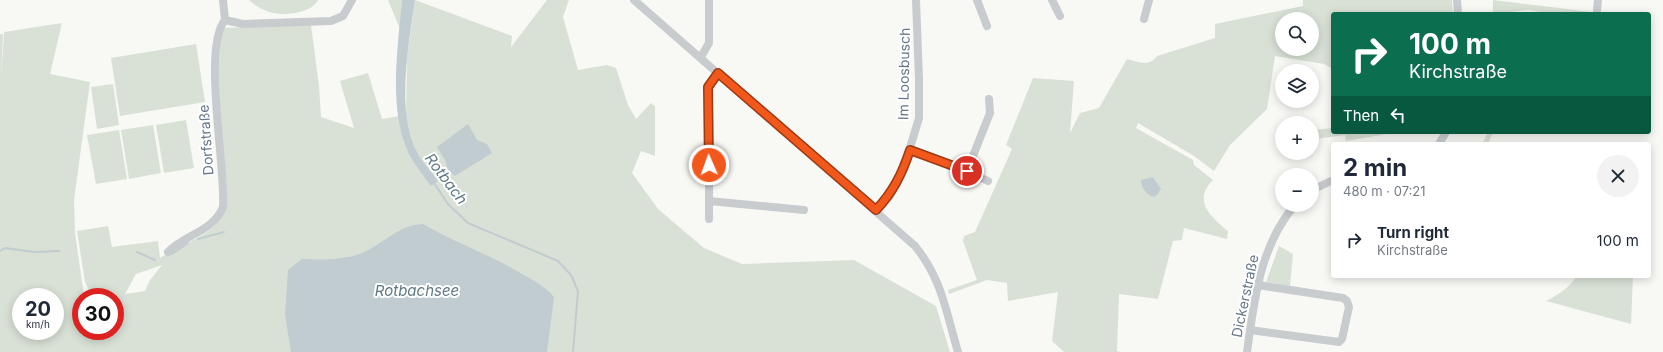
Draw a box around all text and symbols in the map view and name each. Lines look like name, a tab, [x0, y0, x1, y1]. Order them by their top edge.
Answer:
map controls	[1275, 12, 1319, 212]
button: search	[1275, 12, 1319, 56]
text: 100 m	[1409, 27, 1491, 61]
street label: Im Loosbusch	[894, 28, 913, 120]
icon: right	[1343, 28, 1395, 80]
text: Kirchstraße	[1409, 61, 1507, 82]
button: layers	[1275, 64, 1319, 108]
street label: Dorfstraße	[195, 104, 216, 176]
icon: left	[1387, 104, 1409, 126]
text: Then	[1343, 106, 1379, 125]
button: +	[1275, 116, 1319, 160]
position arrow	[688, 144, 730, 186]
water label: Rotbach	[421, 149, 472, 208]
text: 2 min	[1343, 153, 1407, 182]
pin	[950, 154, 984, 188]
button: close	[1597, 155, 1639, 197]
icon: arrive	[956, 160, 978, 182]
button: −	[1275, 168, 1319, 212]
text: 480 m · 07:21	[1343, 183, 1426, 199]
text: Turn right	[1377, 223, 1449, 242]
icon: right	[1343, 229, 1365, 251]
text: 100 m	[1597, 231, 1639, 250]
text: Kirchstraße	[1377, 242, 1448, 258]
street label: Dickerstraße	[1227, 253, 1262, 339]
water label: Rotbachsee	[375, 281, 459, 300]
speed limit sign: 30	[72, 288, 124, 340]
text: 20	[25, 297, 51, 321]
text: km/h	[26, 318, 50, 330]

